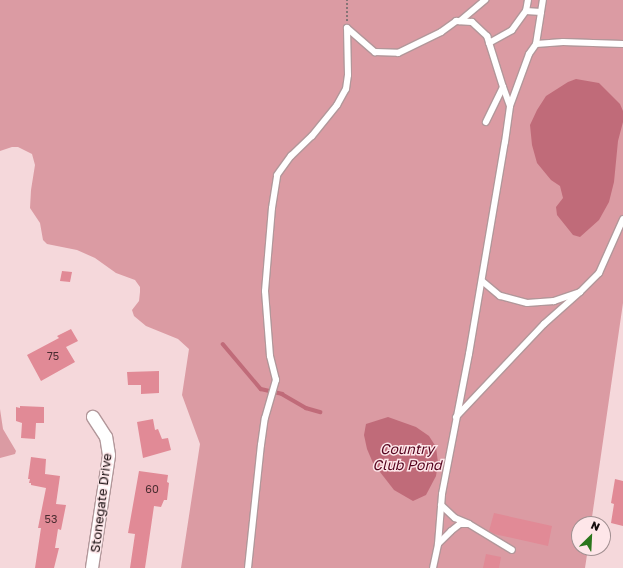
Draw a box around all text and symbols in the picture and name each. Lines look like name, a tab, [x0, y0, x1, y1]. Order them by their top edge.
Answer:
house number: 75	[47, 349, 59, 363]
water label: Country Club Pond	[372, 441, 442, 474]
street label: Stonegate Drive	[87, 452, 115, 554]
house number: 60	[145, 482, 159, 496]
house number: 53	[45, 512, 57, 526]
north arrow	[571, 516, 611, 556]
text: N	[589, 518, 602, 533]

